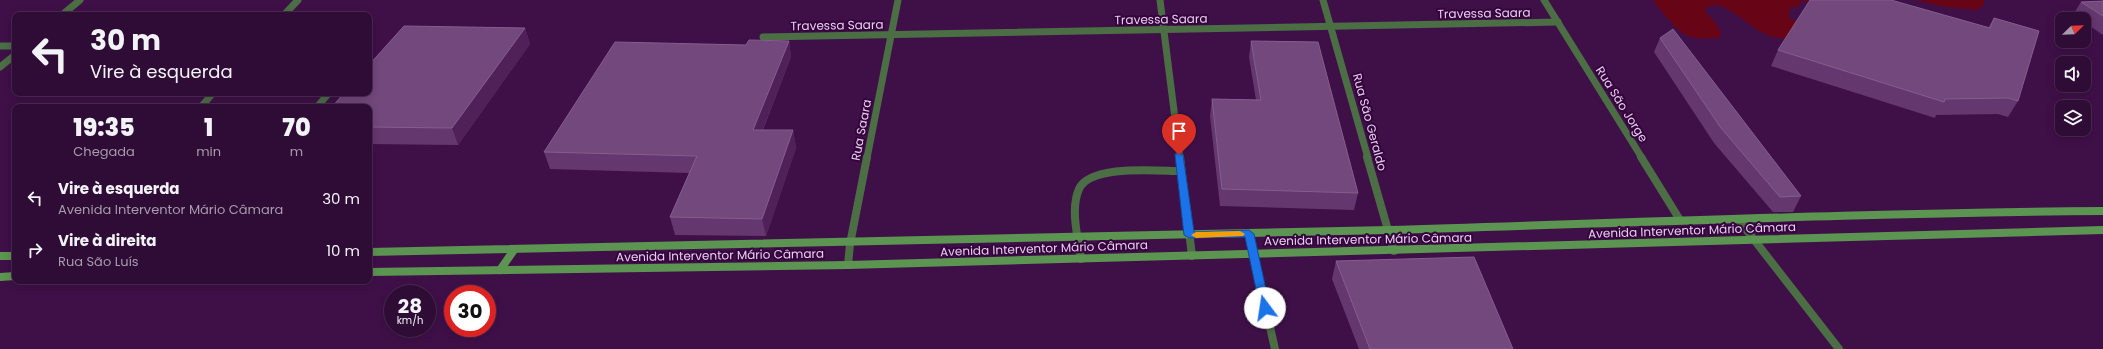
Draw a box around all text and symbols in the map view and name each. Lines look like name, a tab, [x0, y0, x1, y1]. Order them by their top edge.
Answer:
street label: Travessa Saara	[1437, 4, 1531, 22]
street label: Travessa Saara	[1114, 10, 1208, 28]
north arrow	[2055, 12, 2091, 48]
map controls	[2055, 12, 2091, 136]
street label: Travessa Saara	[790, 16, 884, 34]
text: 30 m	[90, 21, 161, 60]
icon: left	[24, 28, 76, 80]
button: sound	[2055, 56, 2091, 92]
text: Vire à esquerda	[90, 59, 233, 84]
street label: Rua São Jorge	[1592, 63, 1652, 145]
street label: Rua São Geraldo	[1349, 71, 1391, 173]
street label: Rua Saara	[847, 98, 875, 162]
button: layers	[2055, 100, 2091, 136]
text: 19:35	[73, 111, 135, 144]
text: 1	[204, 111, 213, 144]
text: 70	[282, 111, 311, 144]
pin	[1162, 114, 1196, 155]
icon: arrive	[1168, 120, 1190, 142]
text: Chegada	[73, 142, 135, 161]
text: min	[196, 142, 221, 161]
text: m	[290, 142, 303, 161]
text: Vire à esquerda	[58, 178, 180, 199]
icon: left	[24, 187, 46, 209]
text: 30 m	[322, 188, 360, 209]
text: Avenida Interventor Mário Câmara	[58, 200, 283, 219]
street label: Avenida Interventor Mário Câmara	[1588, 218, 1796, 242]
street label: Avenida Interventor Mário Câmara	[1264, 229, 1472, 249]
text: Vire à direita	[58, 230, 157, 251]
street label: Avenida Interventor Mário Câmara	[940, 236, 1148, 260]
icon: right	[24, 239, 46, 261]
text: 10 m	[326, 240, 360, 261]
street label: Avenida Interventor Mário Câmara	[616, 245, 824, 265]
text: Rua São Luís	[58, 252, 139, 271]
speed limit sign: 30	[444, 285, 496, 337]
position arrow	[1244, 287, 1286, 329]
text: 28	[398, 292, 422, 320]
text: km/h	[397, 313, 423, 328]

